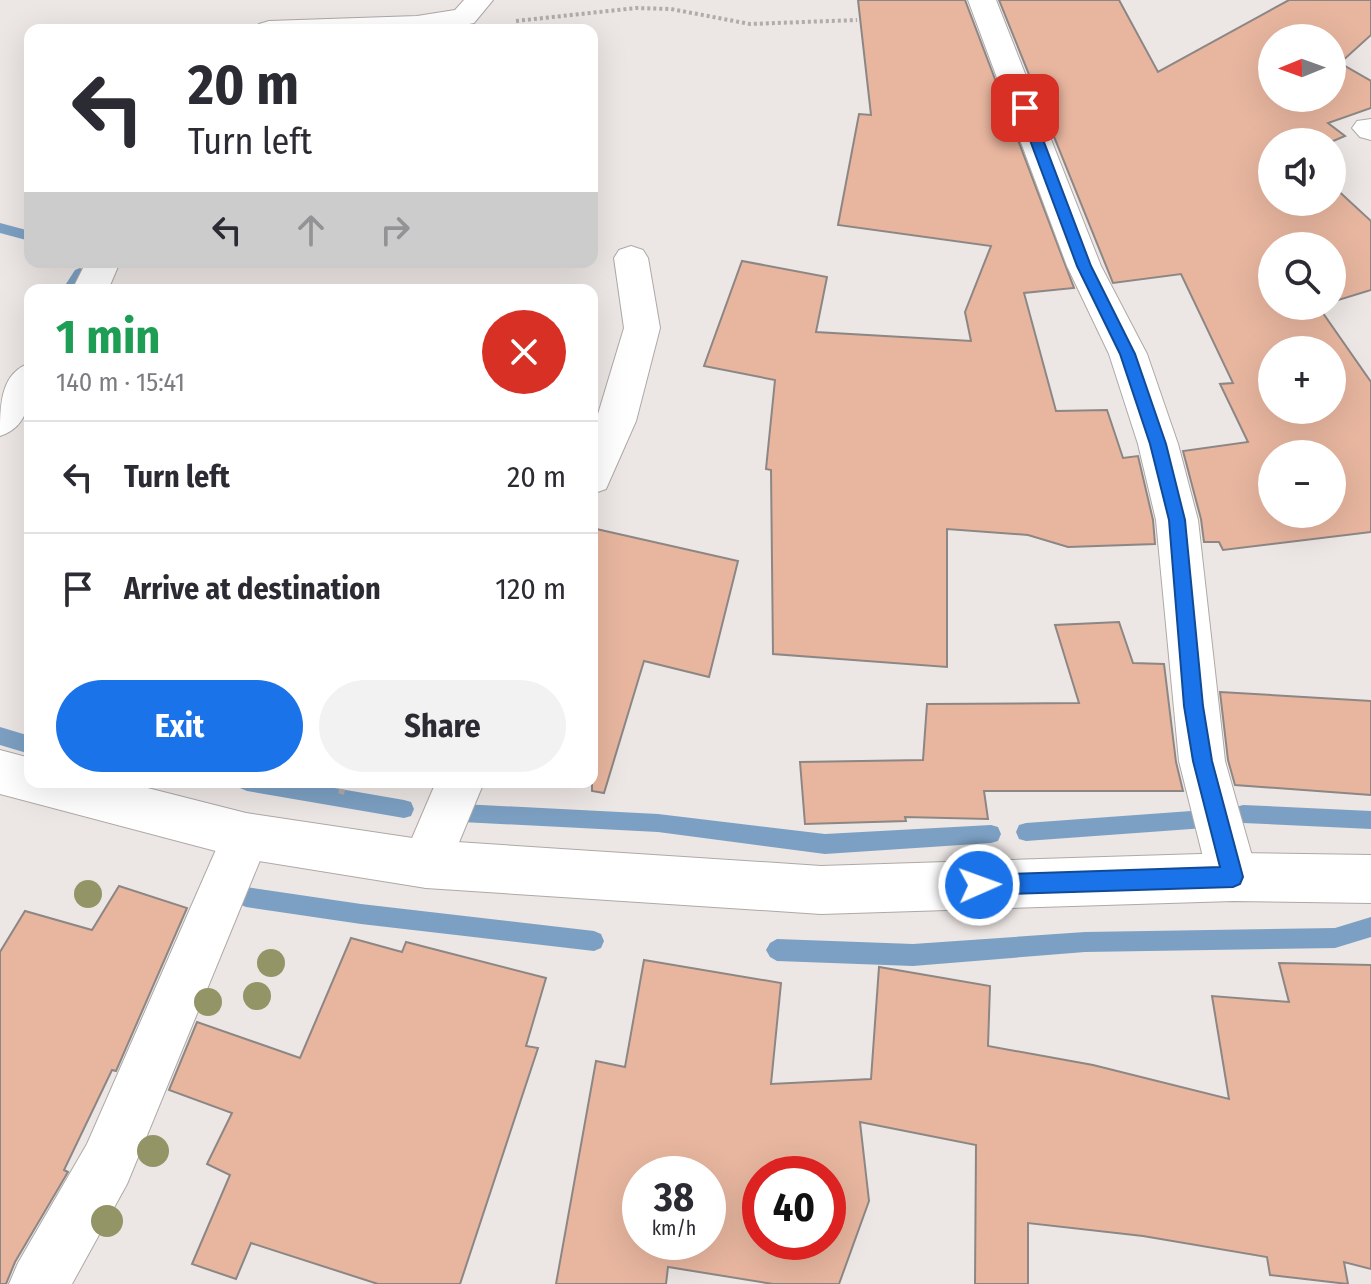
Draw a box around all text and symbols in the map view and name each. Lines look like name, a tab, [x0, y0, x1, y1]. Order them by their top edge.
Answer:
north arrow	[1258, 24, 1346, 112]
map controls	[1258, 24, 1346, 528]
text: 20 m	[188, 52, 299, 119]
icon: left	[56, 56, 160, 160]
pin	[991, 74, 1059, 142]
icon: arrive	[1003, 86, 1047, 130]
text: Turn left	[188, 120, 312, 164]
button: sound	[1258, 128, 1346, 216]
icon: left	[205, 208, 249, 252]
icon: ahead	[289, 208, 333, 252]
icon: right	[373, 208, 417, 252]
button: search	[1258, 232, 1346, 320]
text: 1 min	[56, 308, 161, 366]
button: close	[482, 310, 566, 394]
button: +	[1258, 336, 1346, 424]
text: 140 m · 15:41	[56, 367, 185, 398]
button: −	[1258, 440, 1346, 528]
icon: left	[56, 455, 100, 499]
text: Turn left	[124, 459, 230, 495]
text: 20 m	[507, 459, 566, 495]
icon: arrive	[56, 567, 100, 611]
text: Arrive at destination	[124, 571, 381, 607]
text: 120 m	[495, 571, 566, 607]
button: Exit	[56, 680, 303, 772]
button: Share	[319, 680, 566, 772]
position arrow	[937, 843, 1021, 927]
speed limit sign: 40	[742, 1156, 846, 1260]
text: 38	[654, 1174, 694, 1222]
text: km/h	[652, 1216, 696, 1240]

